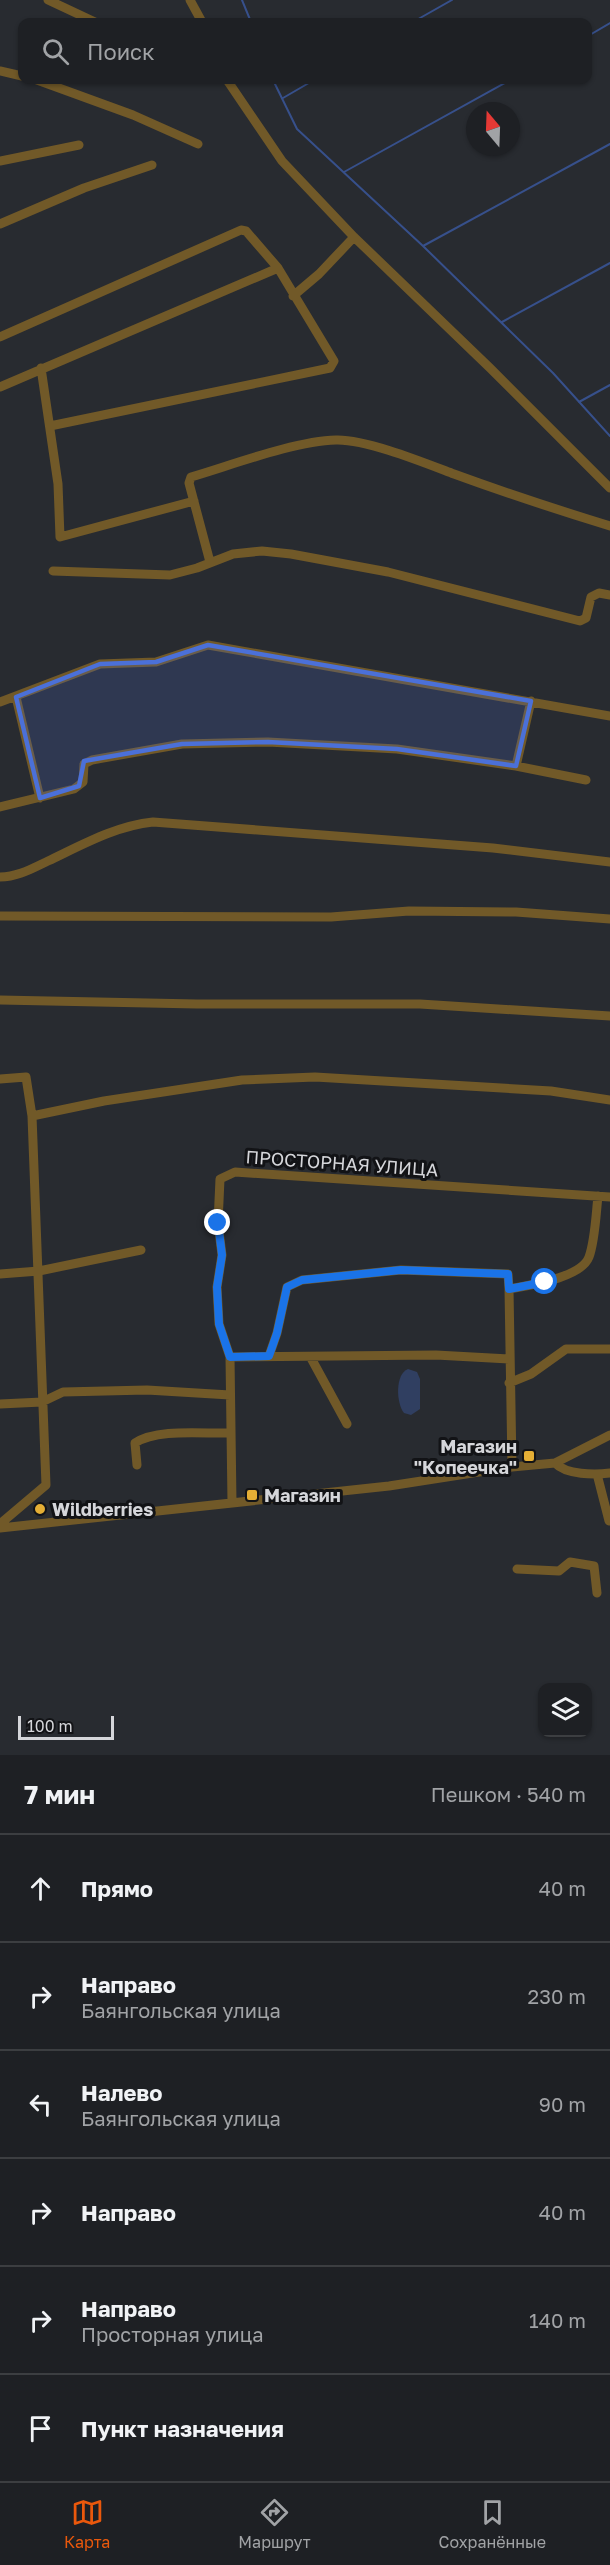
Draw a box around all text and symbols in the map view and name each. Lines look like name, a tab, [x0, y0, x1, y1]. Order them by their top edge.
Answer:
search box	[18, 18, 592, 84]
icon: search	[39, 35, 72, 68]
text: Поиск	[87, 38, 155, 65]
north arrow	[466, 102, 520, 156]
street label: ПРОСТОРНАЯ УЛИЦА	[245, 1145, 439, 1181]
route end	[204, 1209, 230, 1235]
route start	[531, 1268, 557, 1294]
place label: Магазин "Копеечка"	[414, 1435, 517, 1478]
marker: Магазин "Копеечка"	[522, 1449, 536, 1463]
place label: Магазин	[264, 1484, 341, 1506]
marker: Магазин	[245, 1488, 259, 1502]
place label: Wildberries	[52, 1498, 153, 1520]
marker: Wildberries	[33, 1502, 47, 1516]
map controls	[538, 1683, 592, 1737]
button: layers	[538, 1683, 592, 1737]
scale bar	[18, 1713, 114, 1740]
text: 100 m	[27, 1716, 73, 1736]
text: 7 мин	[24, 1779, 95, 1810]
text: Пешком · 540 m	[431, 1782, 586, 1806]
icon: ahead	[24, 1872, 57, 1905]
text: Прямо	[81, 1875, 153, 1902]
text: 40 m	[539, 1876, 586, 1900]
text: Направо	[81, 1971, 176, 1998]
icon: right	[24, 1980, 57, 2013]
text: 230 m	[528, 1984, 586, 2008]
text: Баянгольская улица	[81, 1998, 281, 2022]
text: Налево	[81, 2079, 163, 2106]
icon: left	[24, 2088, 57, 2121]
text: 90 m	[539, 2092, 586, 2116]
text: Баянгольская улица	[81, 2106, 281, 2130]
icon: right	[24, 2196, 57, 2229]
text: Направо	[81, 2199, 176, 2226]
text: 40 m	[539, 2200, 586, 2224]
text: Направо	[81, 2295, 176, 2322]
icon: right	[24, 2304, 57, 2337]
text: 140 m	[529, 2308, 586, 2332]
text: Просторная улица	[81, 2322, 264, 2346]
icon: arrive	[24, 2412, 57, 2445]
text: Пункт назначения	[81, 2415, 284, 2442]
tab: Карта	[64, 2496, 110, 2552]
tab: Маршрут	[238, 2496, 311, 2552]
tab: Сохранённые	[439, 2496, 546, 2552]

